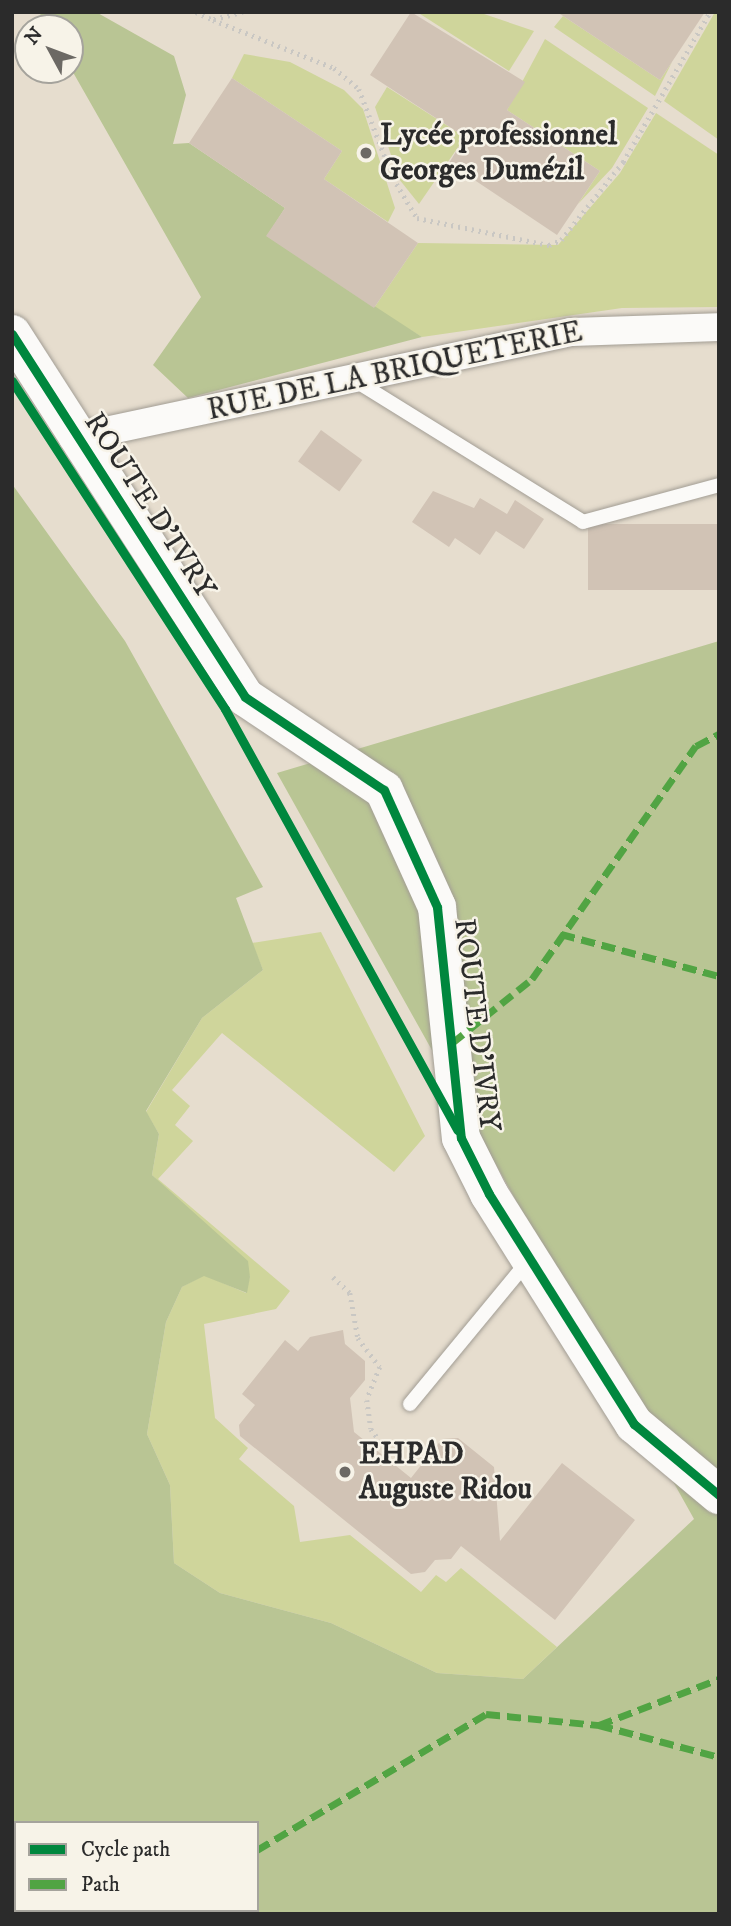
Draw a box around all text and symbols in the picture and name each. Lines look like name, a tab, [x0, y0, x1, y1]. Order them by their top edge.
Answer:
north arrow	[14, 14, 84, 84]
text: N	[20, 23, 48, 50]
place label: Lycée professionnel Georges Dumézil	[380, 118, 617, 188]
marker: Lycée professionnel Georges Dumézil	[358, 145, 374, 161]
street label: RUE DE LA BRIQUETERIE	[204, 315, 586, 429]
street label: ROUTE D'IVRY	[76, 406, 222, 606]
street label: ROUTE D'IVRY	[445, 916, 507, 1134]
place label: EHPAD Auguste Ridou	[359, 1437, 532, 1508]
marker: EHPAD Auguste Ridou	[337, 1464, 353, 1480]
legend	[14, 1821, 259, 1912]
text: Cycle path	[81, 1837, 170, 1863]
text: Path	[81, 1872, 120, 1898]

